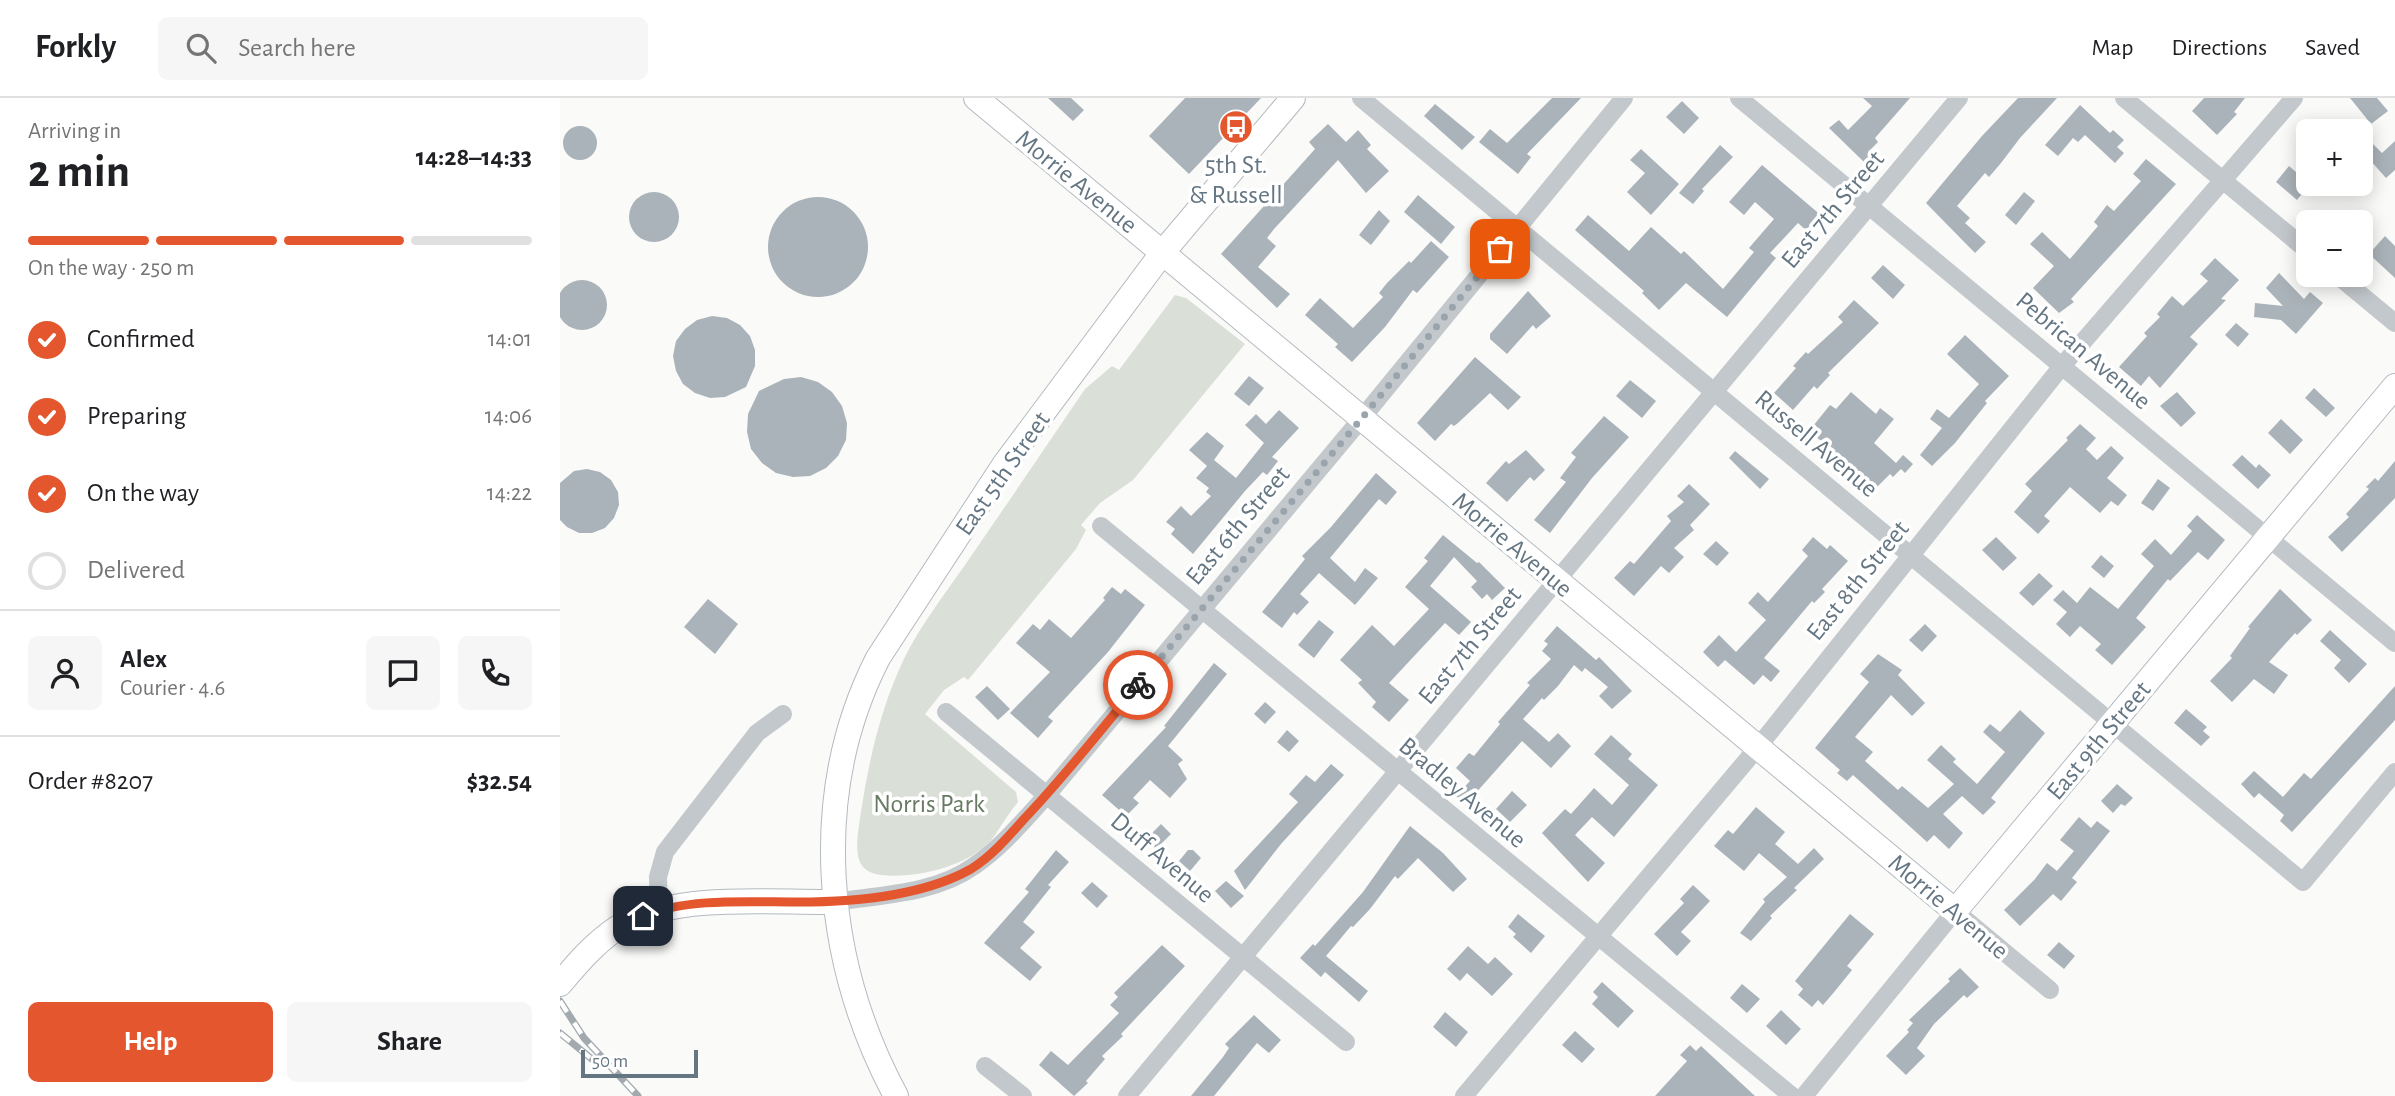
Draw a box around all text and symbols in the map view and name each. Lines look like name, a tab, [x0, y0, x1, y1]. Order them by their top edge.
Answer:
search box	[158, 17, 648, 80]
icon: search	[182, 29, 220, 67]
text: Forkly	[35, 31, 116, 64]
text: Search here	[238, 35, 356, 61]
text: Map	[2091, 36, 2133, 60]
text: Directions	[2171, 36, 2267, 60]
text: Saved	[2305, 36, 2360, 60]
bus stop icon: 5th St. & Russell	[1217, 108, 1255, 146]
map controls	[2296, 119, 2373, 287]
button: +	[2296, 119, 2373, 196]
text: Arriving in	[28, 120, 121, 143]
street label: Morrie Avenue	[1011, 125, 1142, 238]
text: 14:28–14:33	[416, 144, 532, 170]
street label: East 7th Street	[1776, 146, 1889, 273]
text: 2 min	[28, 149, 130, 195]
place label: 5th St. & Russell	[1189, 152, 1283, 208]
button: −	[2296, 210, 2373, 287]
pin	[1470, 219, 1530, 279]
icon: bag	[1481, 230, 1519, 268]
text: On the way · 250 m	[28, 257, 195, 280]
street label: Pebrican Avenue	[2011, 287, 2156, 414]
icon: check	[28, 321, 66, 359]
text: Confirmed	[87, 326, 195, 352]
text: 14:01	[488, 328, 532, 351]
street label: Russell Avenue	[1750, 385, 1883, 502]
icon: check	[28, 398, 66, 436]
text: Preparing	[87, 403, 186, 429]
text: 14:06	[485, 405, 532, 428]
street label: East 5th Street	[951, 407, 1055, 540]
street label: East 6th Street	[1181, 461, 1295, 590]
icon: check	[28, 475, 66, 513]
text: On the way	[87, 480, 199, 506]
text: 14:22	[487, 482, 532, 505]
street label: Morrie Avenue	[1447, 487, 1577, 602]
street label: East 8th Street	[1802, 516, 1914, 645]
text: Delivered	[87, 557, 185, 583]
street label: East 7th Street	[1413, 582, 1526, 709]
button: person	[28, 636, 102, 710]
button: chat	[366, 636, 440, 710]
button: phone	[458, 636, 532, 710]
text: Alex	[120, 646, 167, 672]
courier	[1103, 650, 1173, 720]
icon: bike	[1119, 666, 1157, 704]
street label: East 9th Street	[2042, 676, 2156, 805]
text: Courier · 4.6	[120, 677, 225, 700]
street label: Bradley Avenue	[1394, 732, 1531, 853]
text: Order #8207	[28, 768, 153, 794]
text: $32.54	[467, 768, 532, 794]
park label: Norris Park	[873, 791, 985, 817]
street label: Duff Avenue	[1106, 807, 1219, 908]
street label: Morrie Avenue	[1883, 849, 2013, 964]
pin	[613, 886, 673, 946]
icon: home	[624, 897, 662, 935]
button: Help	[28, 1002, 273, 1082]
button: Share	[287, 1002, 532, 1082]
scale bar	[581, 1047, 698, 1079]
text: 50 m	[592, 1052, 628, 1071]

